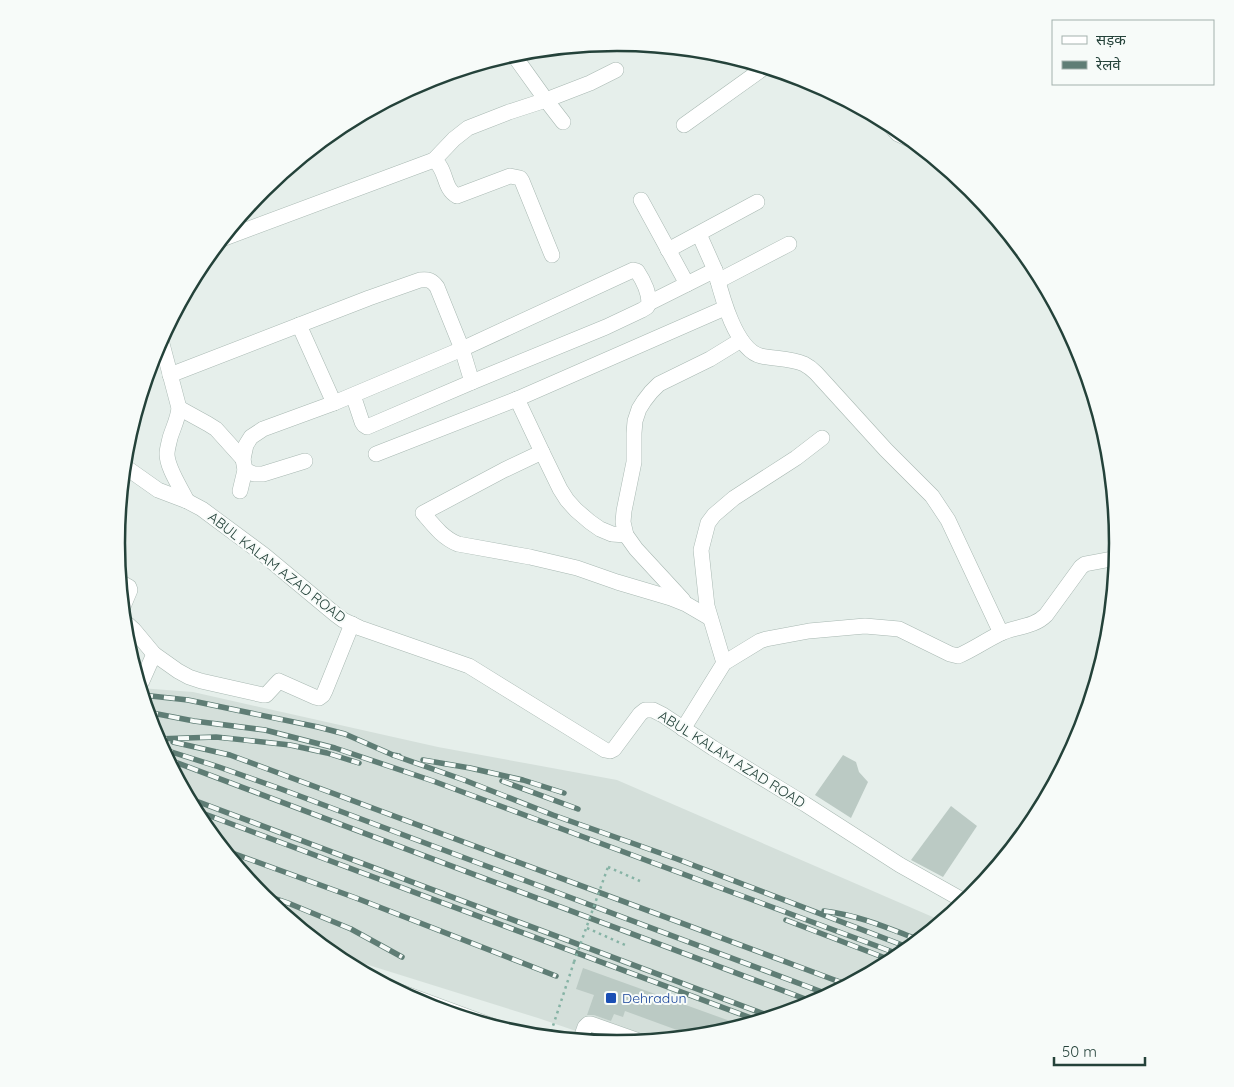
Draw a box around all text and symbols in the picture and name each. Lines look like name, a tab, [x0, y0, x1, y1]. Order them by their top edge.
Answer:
legend	[1052, 20, 1214, 85]
text: सड़क	[1096, 30, 1126, 49]
text: रेलवे	[1095, 55, 1121, 74]
street label: ABUL KALAM AZAD ROAD	[205, 508, 349, 626]
street label: ABUL KALAM AZAD ROAD	[655, 706, 809, 812]
place label: Dehradun	[622, 989, 687, 1007]
marker: Dehradun	[604, 991, 618, 1005]
scale bar	[1054, 1034, 1145, 1066]
text: 50 m	[1062, 1042, 1097, 1061]

